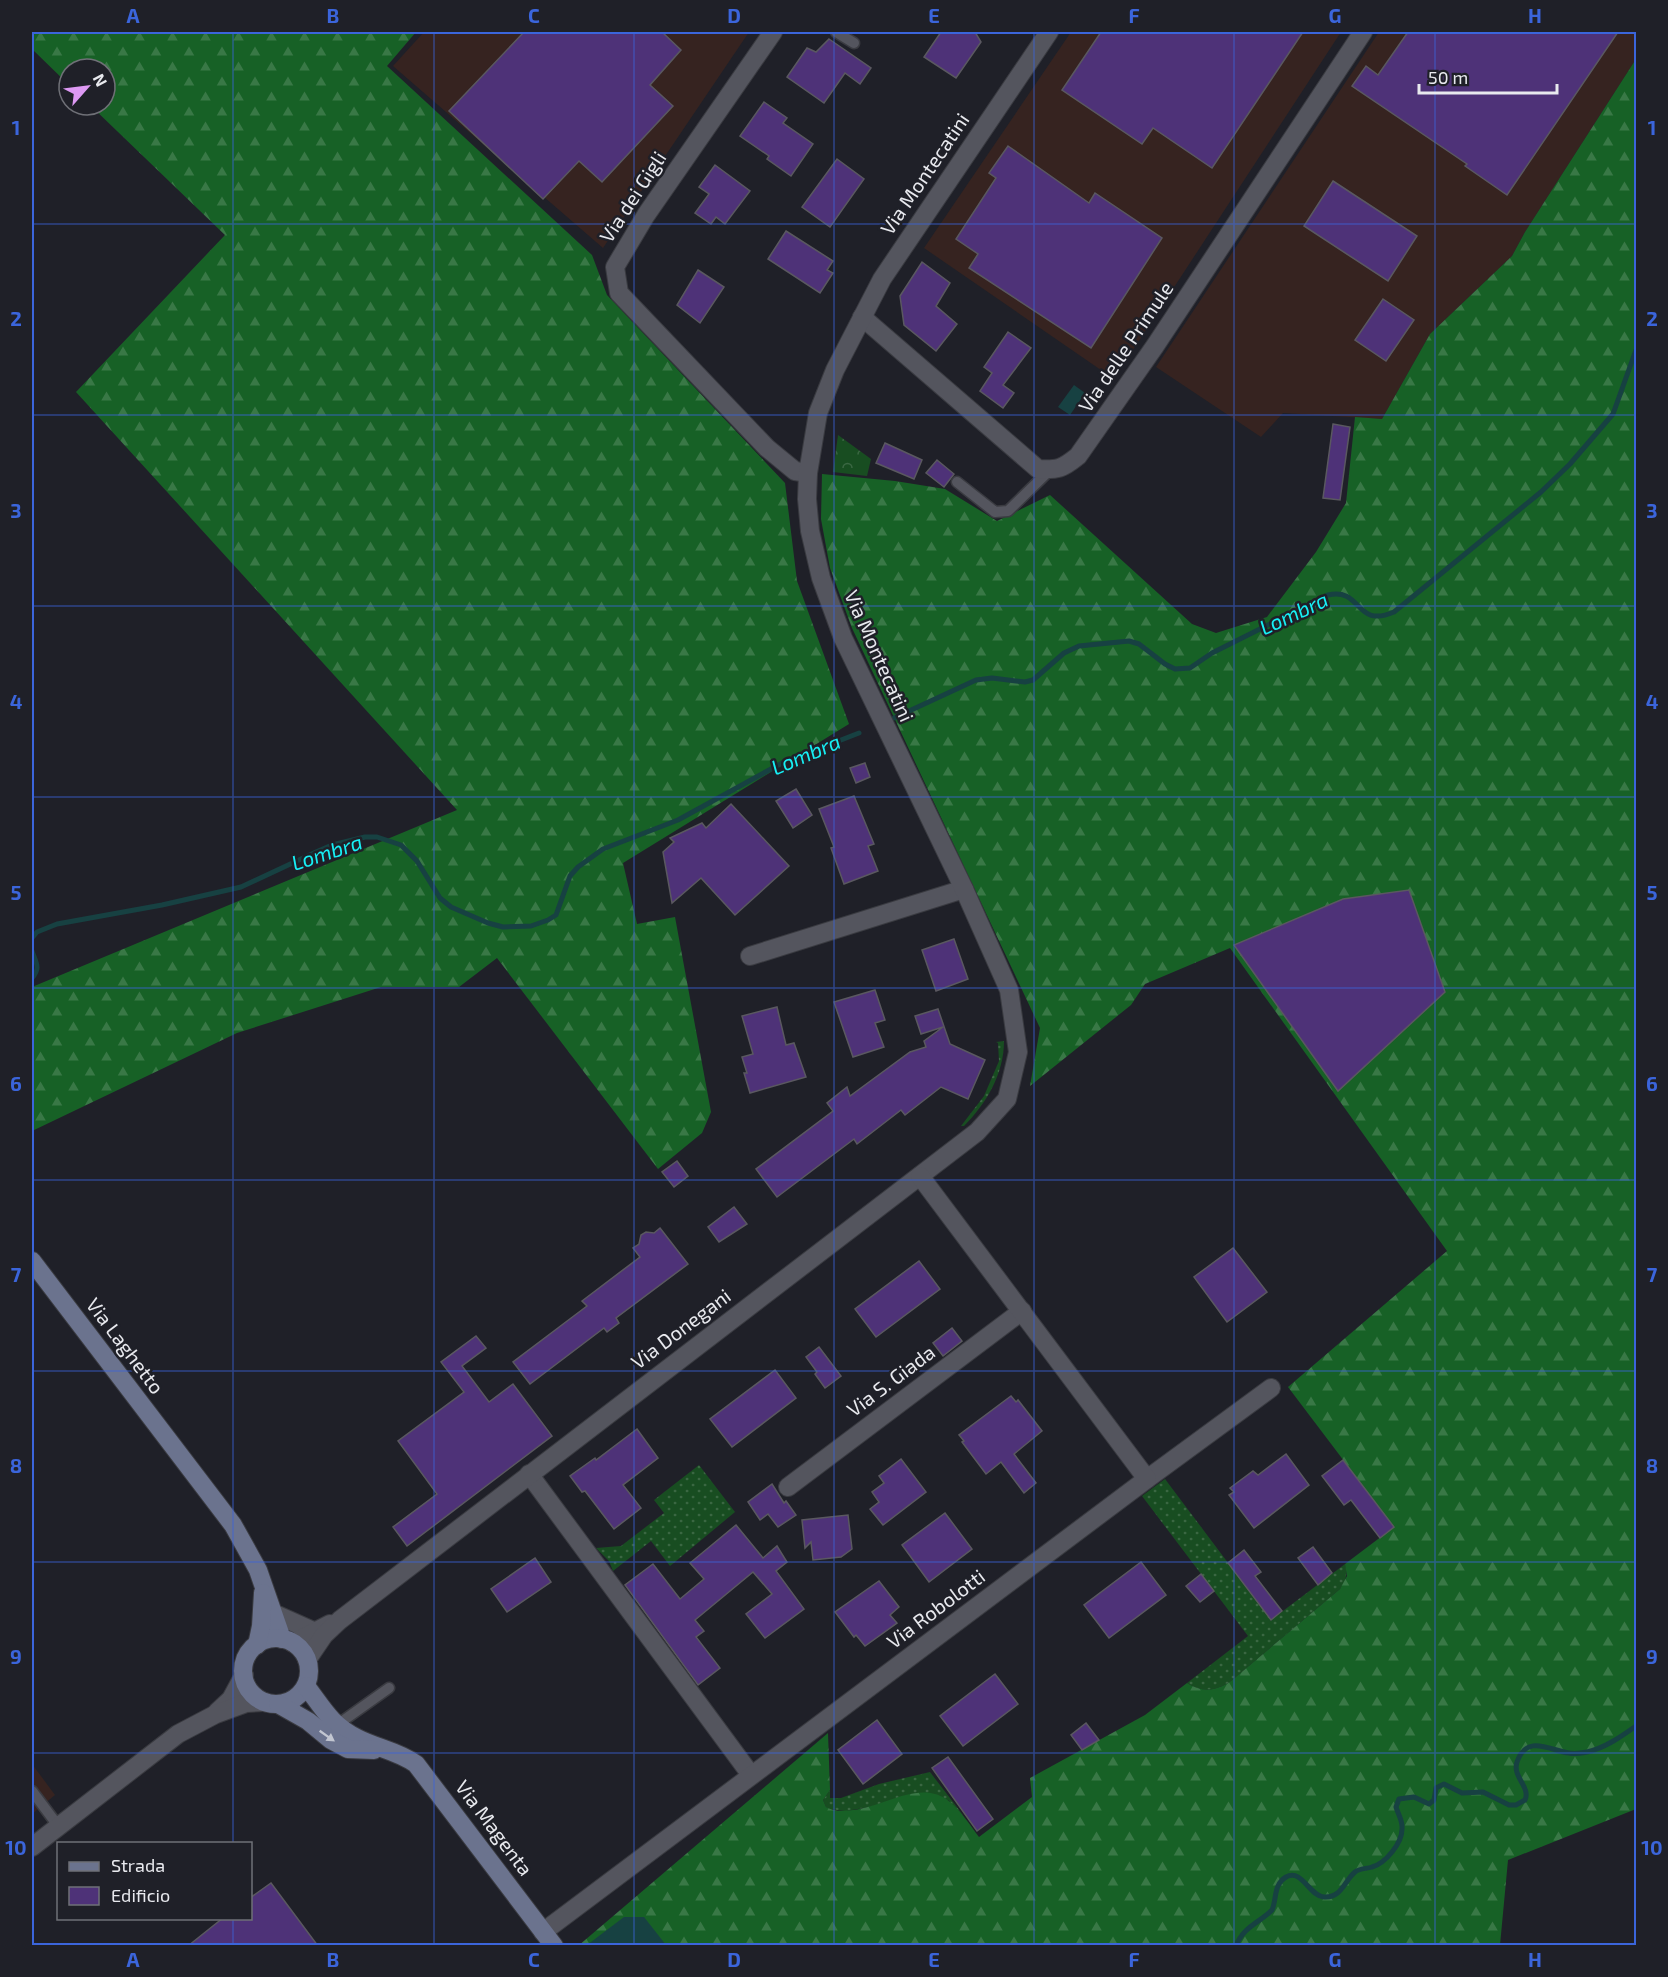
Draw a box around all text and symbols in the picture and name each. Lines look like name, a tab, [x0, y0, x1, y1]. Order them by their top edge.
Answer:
text: A	[126, 3, 140, 27]
text: B	[327, 3, 339, 27]
text: C	[528, 3, 540, 27]
text: D	[727, 3, 741, 27]
text: E	[928, 3, 940, 27]
text: F	[1128, 3, 1140, 27]
text: G	[1329, 3, 1341, 27]
text: H	[1528, 3, 1542, 27]
north arrow	[57, 57, 117, 117]
scale bar	[1419, 57, 1557, 95]
text: 50 m	[1428, 66, 1468, 88]
text: N	[90, 70, 112, 89]
street label: Via Montecatini	[875, 108, 974, 239]
text: 1	[12, 115, 20, 139]
text: 1	[1648, 115, 1656, 139]
street label: Via dei Gigli	[594, 146, 670, 247]
street label: Via delle Primule	[1073, 277, 1178, 416]
text: 2	[10, 306, 22, 330]
text: 2	[1646, 306, 1658, 330]
text: 3	[10, 498, 22, 522]
text: 3	[1646, 498, 1658, 522]
street label: Via Montecatini	[840, 586, 920, 725]
water label: Lombra	[1255, 586, 1332, 639]
text: 4	[10, 689, 23, 713]
text: 4	[1646, 689, 1659, 713]
water label: Lombra	[767, 728, 844, 779]
water label: Lombra	[288, 828, 365, 875]
text: 5	[10, 880, 22, 904]
text: 5	[1646, 880, 1658, 904]
text: 6	[10, 1071, 22, 1095]
text: 6	[1646, 1071, 1658, 1095]
text: 7	[11, 1262, 22, 1286]
text: 7	[1647, 1262, 1658, 1286]
street label: Via Donegani	[626, 1283, 735, 1373]
street label: Via Laghetto	[82, 1293, 170, 1398]
street label: Via S. Giada	[842, 1339, 939, 1421]
text: 8	[10, 1453, 22, 1477]
text: 8	[1646, 1453, 1658, 1477]
street label: Via Robolotti	[882, 1564, 989, 1653]
text: 9	[10, 1644, 22, 1668]
text: 9	[1646, 1644, 1658, 1668]
one-way arrow	[318, 1730, 334, 1742]
street label: Via Magenta	[451, 1775, 538, 1880]
text: 10	[5, 1835, 27, 1859]
text: 10	[1641, 1835, 1663, 1859]
legend	[57, 1842, 252, 1920]
text: Strada	[111, 1854, 165, 1876]
text: Edificio	[111, 1884, 170, 1906]
text: A	[126, 1947, 140, 1971]
text: B	[327, 1947, 339, 1971]
text: C	[528, 1947, 540, 1971]
text: D	[727, 1947, 741, 1971]
text: E	[928, 1947, 940, 1971]
text: F	[1128, 1947, 1140, 1971]
text: G	[1329, 1947, 1341, 1971]
text: H	[1528, 1947, 1542, 1971]

